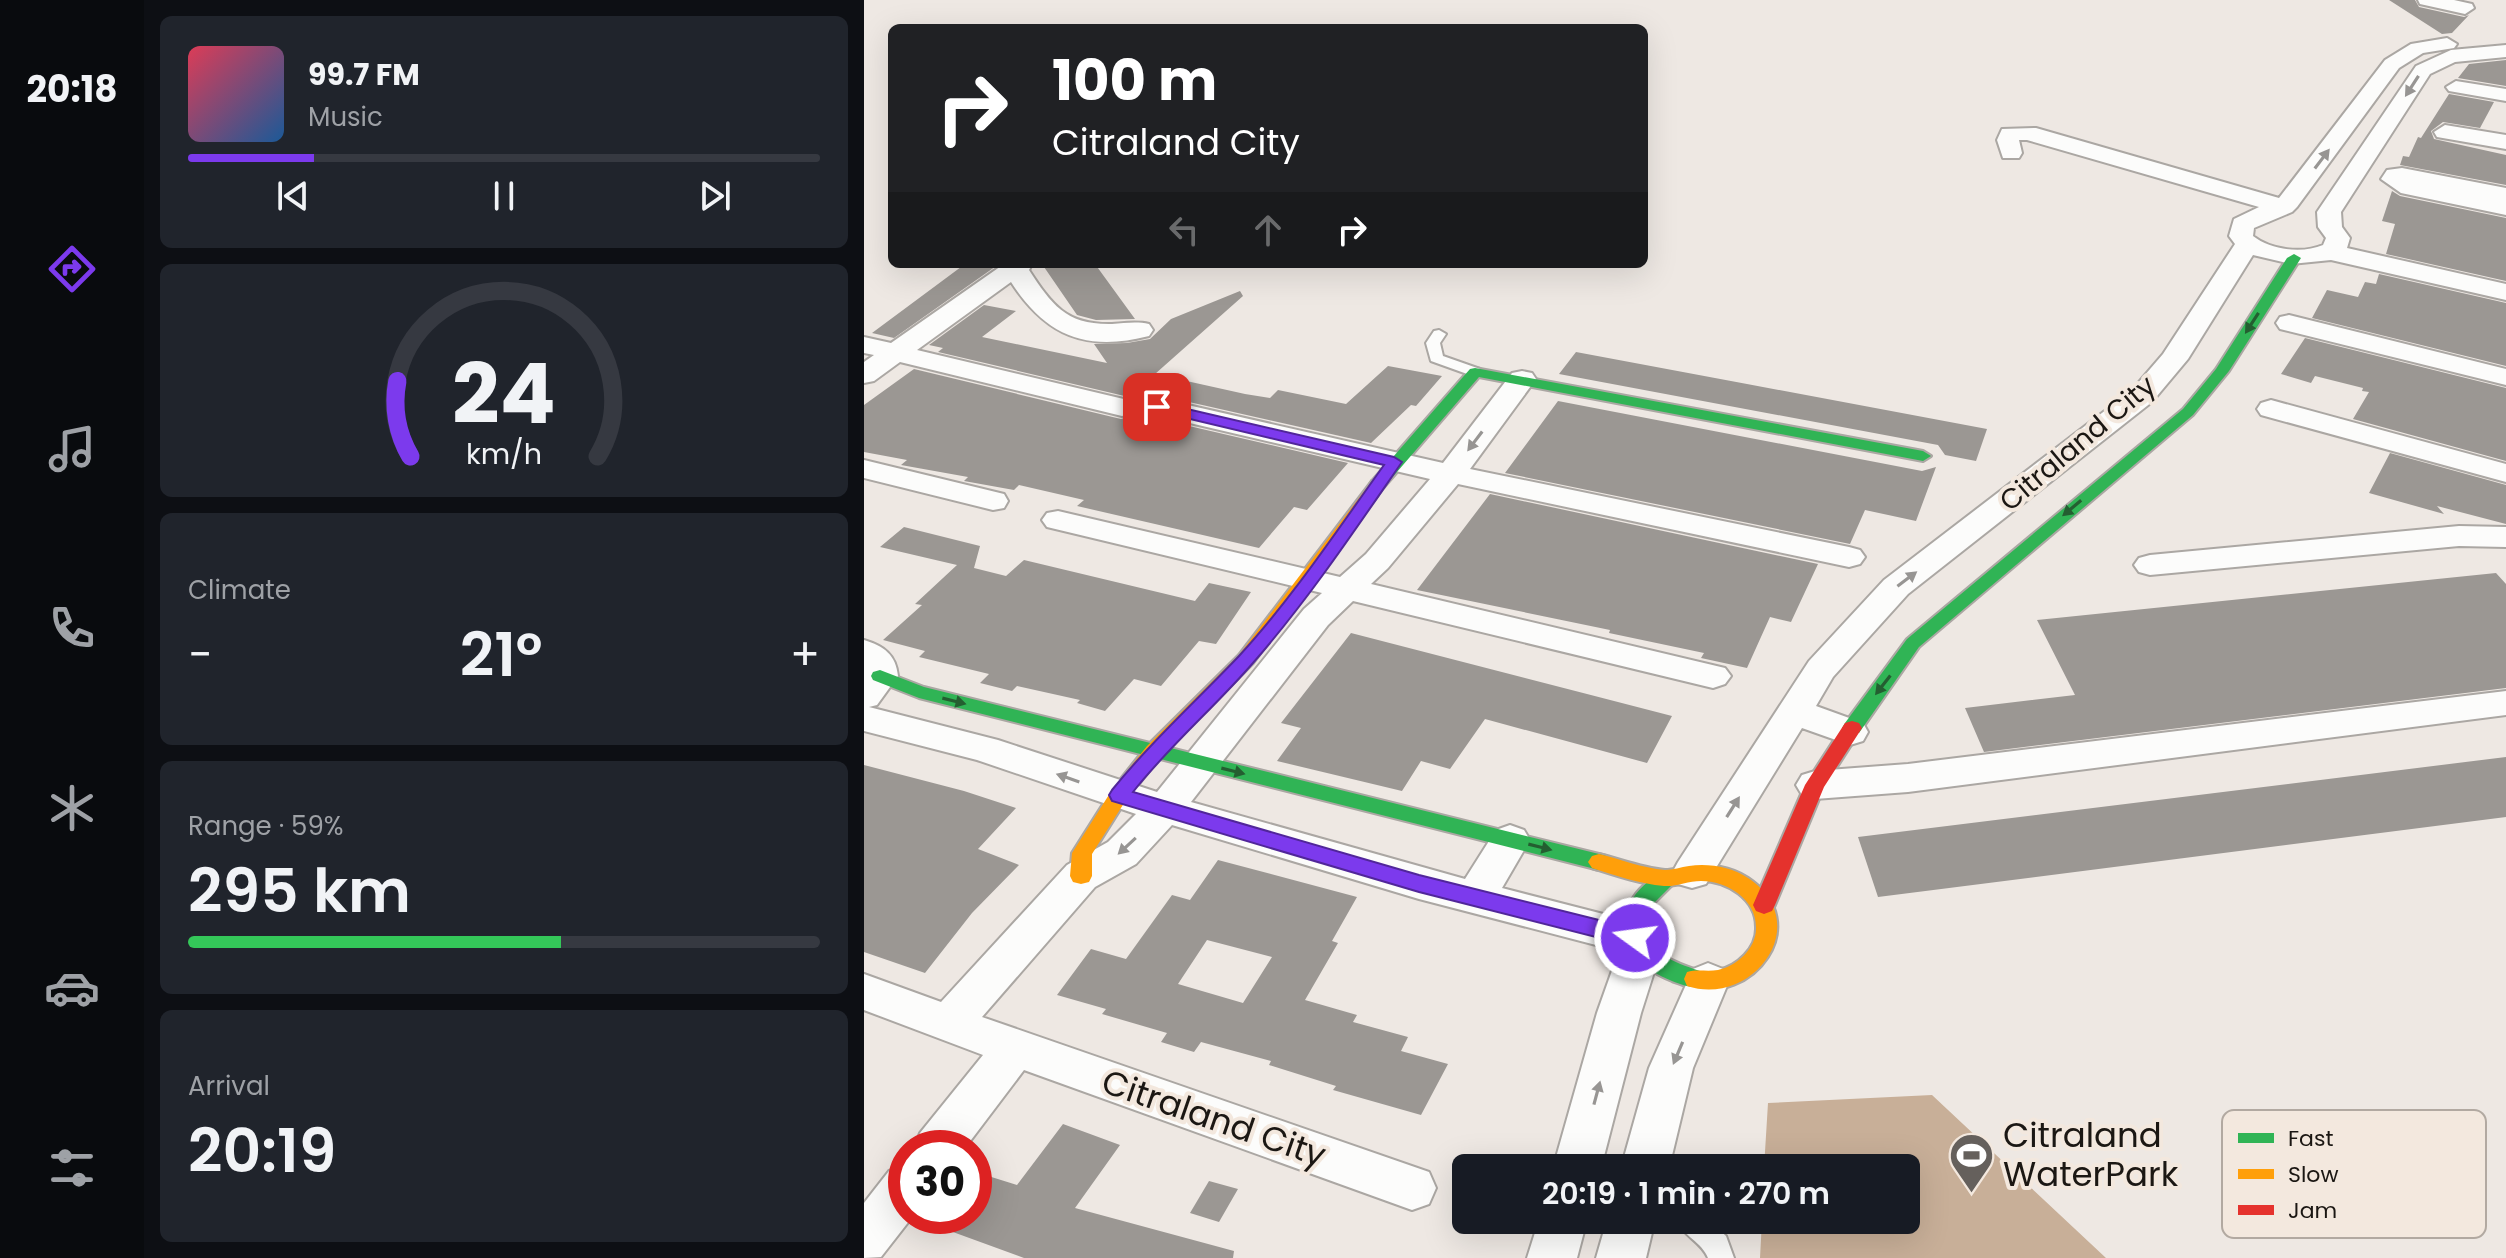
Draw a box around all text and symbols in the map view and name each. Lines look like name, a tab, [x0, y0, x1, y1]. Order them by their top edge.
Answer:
text: 100 m	[1052, 41, 1217, 120]
text: 99.7 FM	[308, 53, 420, 96]
icon: right	[920, 56, 1024, 160]
text: 20:18	[26, 64, 118, 115]
one-way arrow	[2405, 75, 2420, 96]
text: Music	[308, 99, 383, 135]
text: Citraland City	[1052, 117, 1300, 168]
one-way arrow	[2313, 149, 2329, 169]
icon: previous	[271, 174, 315, 218]
icon: pause	[482, 174, 526, 218]
icon: next	[693, 174, 737, 218]
icon: left	[1162, 208, 1206, 252]
icon: ahead	[1246, 208, 1290, 252]
icon: right	[1330, 208, 1374, 252]
icon: directions	[44, 241, 100, 297]
one-way arrow	[2245, 313, 2260, 334]
text: 24	[452, 335, 556, 451]
street label: Citraland City	[1991, 366, 2164, 520]
pin	[1123, 373, 1191, 441]
icon: arrive	[1135, 385, 1179, 429]
icon: music	[44, 421, 100, 477]
one-way arrow	[1468, 431, 1484, 452]
text: km/h	[466, 434, 542, 474]
one-way arrow	[2063, 499, 2083, 516]
one-way arrow	[1897, 571, 1917, 587]
text: Climate	[188, 572, 291, 608]
icon: phone	[44, 600, 100, 656]
text: 21°	[460, 613, 543, 697]
text: −	[188, 624, 212, 685]
text: +	[790, 624, 820, 685]
one-way arrow	[1875, 675, 1892, 695]
one-way arrow	[941, 695, 966, 708]
one-way arrow	[1221, 766, 1246, 778]
one-way arrow	[1056, 771, 1080, 783]
icon: climate	[44, 780, 100, 836]
one-way arrow	[1726, 796, 1740, 818]
text: Range · 59%	[188, 808, 344, 844]
one-way arrow	[1118, 837, 1137, 855]
one-way arrow	[1527, 842, 1552, 854]
text: 295 km	[188, 849, 411, 933]
position arrow	[1593, 896, 1677, 980]
icon: car	[44, 960, 100, 1016]
one-way arrow	[1671, 1041, 1684, 1065]
street label: Citraland City	[1096, 1057, 1332, 1179]
text: Arrival	[188, 1068, 270, 1104]
one-way arrow	[1591, 1080, 1604, 1104]
text: 20:19	[188, 1109, 336, 1193]
legend	[2222, 1110, 2486, 1238]
place label: Citraland WaterPark	[2003, 1111, 2179, 1198]
text: Fast	[2288, 1123, 2333, 1154]
speed limit sign: 30	[888, 1130, 992, 1234]
sports icon: Citraland WaterPark	[1948, 1131, 1996, 1194]
icon: filters	[44, 1140, 100, 1196]
text: Slow	[2288, 1159, 2338, 1190]
text: 20:19 · 1 min · 270 m	[1542, 1172, 1830, 1215]
text: Jam	[2288, 1195, 2337, 1226]

